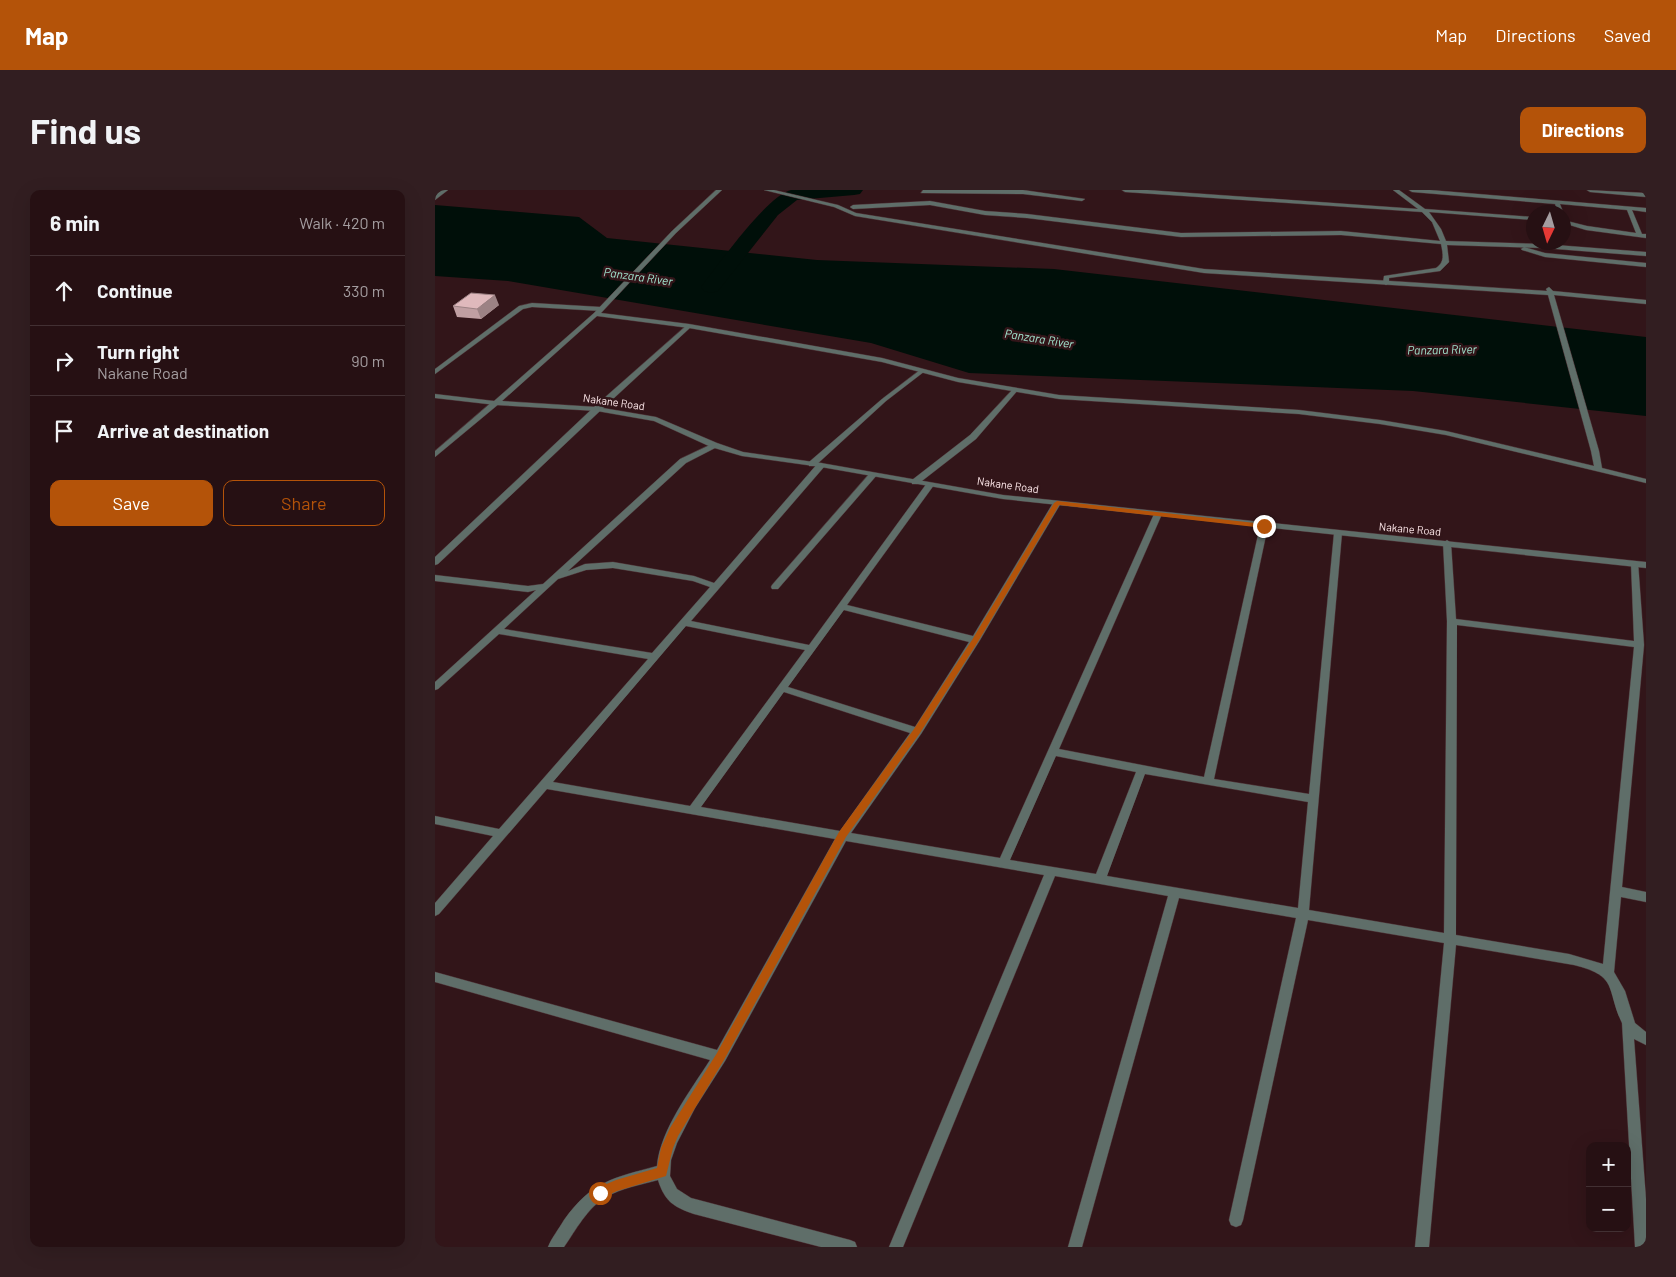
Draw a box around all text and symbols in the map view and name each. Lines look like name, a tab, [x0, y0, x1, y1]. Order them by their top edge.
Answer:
text: Map	[25, 21, 68, 50]
text: Map	[1435, 24, 1467, 46]
text: Directions	[1495, 24, 1576, 46]
text: Saved	[1604, 24, 1651, 46]
button: Directions	[1520, 107, 1646, 153]
text: Find us	[30, 109, 141, 151]
north arrow	[1526, 205, 1571, 250]
text: 6 min	[50, 210, 100, 235]
text: Walk · 420 m	[299, 213, 385, 232]
water label: Panzara River	[603, 264, 674, 288]
icon: ahead	[50, 277, 78, 305]
text: Continue	[97, 279, 173, 302]
text: 330 m	[343, 281, 385, 300]
water label: Panzara River	[1004, 326, 1075, 350]
text: Turn right	[97, 340, 179, 363]
water label: Panzara River	[1407, 341, 1478, 357]
icon: right	[50, 347, 78, 375]
text: 90 m	[351, 351, 385, 370]
text: Nakane Road	[97, 363, 188, 382]
street label: Nakane Road	[582, 391, 646, 412]
icon: arrive	[50, 417, 78, 445]
text: Arrive at destination	[97, 419, 269, 442]
street label: Nakane Road	[976, 474, 1040, 495]
button: Save	[50, 480, 213, 526]
button: Share	[223, 480, 385, 526]
route end	[1253, 515, 1276, 538]
street label: Nakane Road	[1378, 519, 1442, 538]
map controls	[1586, 1142, 1631, 1232]
button: +	[1586, 1142, 1631, 1187]
route start	[589, 1182, 612, 1205]
button: −	[1586, 1187, 1631, 1232]

